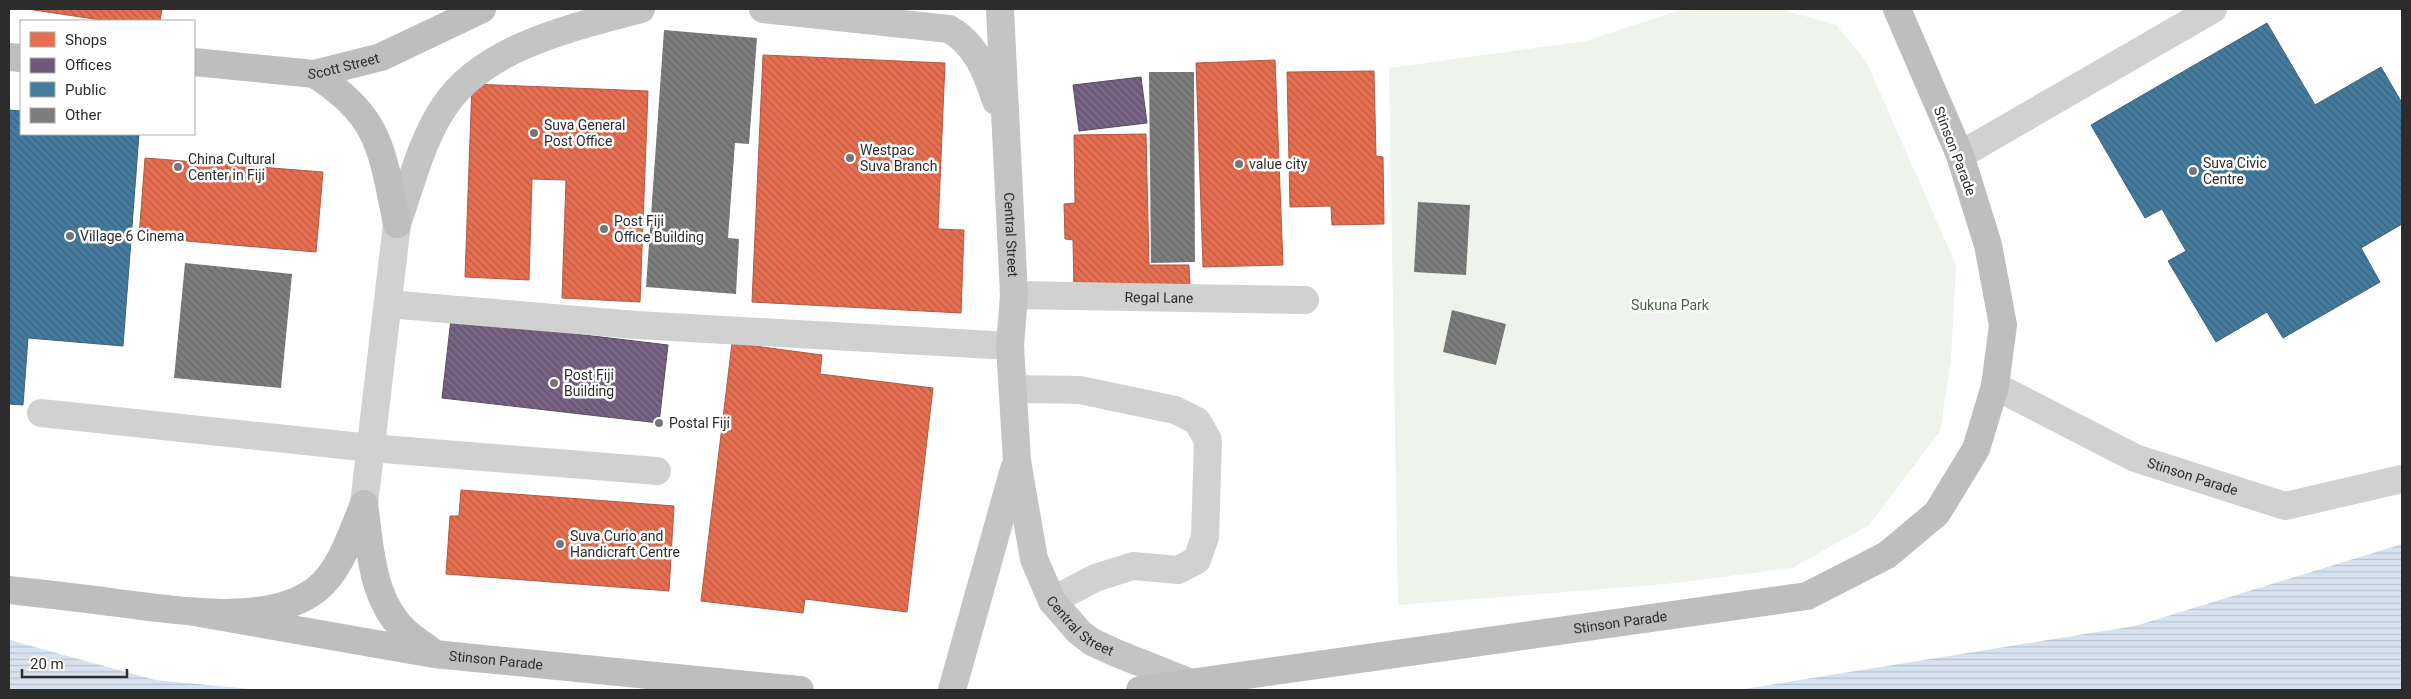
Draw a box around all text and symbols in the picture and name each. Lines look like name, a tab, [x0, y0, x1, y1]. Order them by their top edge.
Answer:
legend	[20, 20, 195, 135]
text: Shops	[65, 31, 107, 49]
street label: Scott Street	[307, 50, 381, 82]
text: Offices	[65, 56, 112, 74]
text: Public	[65, 81, 106, 99]
street label: Stinson Parade	[1931, 104, 1979, 198]
text: Other	[65, 106, 102, 124]
place label: Suva General Post Office	[544, 117, 625, 149]
marker: Suva General Post Office	[528, 127, 540, 139]
place label: Westpac Suva Branch	[860, 142, 937, 174]
place label: China Cultural Center in Fiji	[188, 151, 275, 183]
marker: Westpac Suva Branch	[844, 152, 856, 164]
place label: Suva Civic Centre	[2203, 155, 2267, 187]
place label: value city	[1249, 156, 1308, 172]
marker: value city	[1233, 158, 1245, 170]
marker: China Cultural Center in Fiji	[172, 161, 184, 173]
marker: Suva Civic Centre	[2187, 165, 2199, 177]
street label: Central Street	[1001, 192, 1021, 278]
place label: Post Fiji Office Building	[614, 213, 704, 245]
marker: Post Fiji Office Building	[598, 223, 610, 235]
place label: Village 6 Cinema	[80, 228, 184, 244]
marker: Village 6 Cinema	[64, 230, 76, 242]
street label: Regal Lane	[1124, 289, 1194, 306]
park label: Sukuna Park	[1631, 297, 1710, 313]
place label: Post Fiji Building	[564, 367, 614, 399]
marker: Post Fiji Building	[548, 377, 560, 389]
place label: Postal Fiji	[669, 415, 730, 431]
marker: Postal Fiji	[653, 417, 665, 429]
street label: Stinson Parade	[2145, 454, 2240, 498]
place label: Suva Curio and Handicraft Centre	[570, 528, 680, 560]
marker: Suva Curio and Handicraft Centre	[554, 538, 566, 550]
street label: Central Street	[1043, 592, 1117, 659]
street label: Stinson Parade	[1572, 608, 1668, 637]
scale bar	[22, 646, 128, 678]
street label: Stinson Parade	[448, 648, 544, 673]
text: 20 m	[30, 655, 64, 673]

